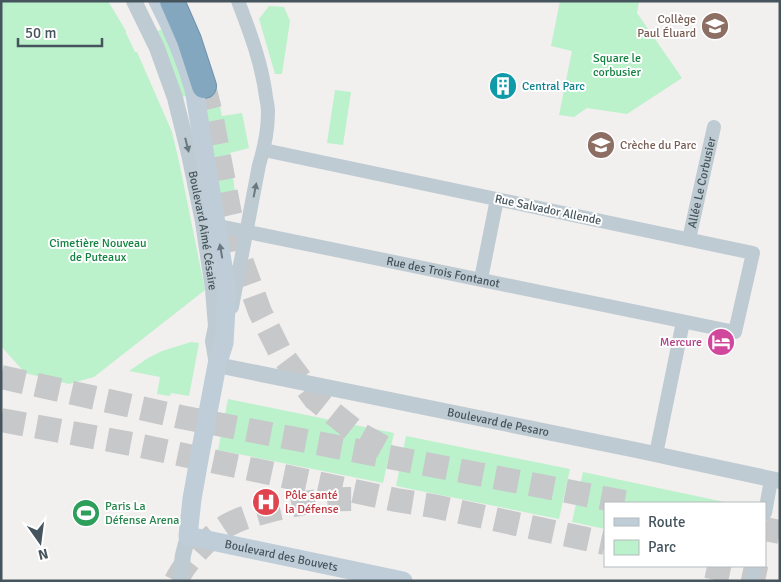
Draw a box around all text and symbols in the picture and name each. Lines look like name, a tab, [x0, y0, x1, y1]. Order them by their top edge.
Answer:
school or university icon: Collège Paul Éluard	[700, 11, 730, 41]
place label: Collège Paul Éluard	[637, 12, 696, 41]
scale bar	[18, 15, 101, 47]
text: 50 m	[25, 24, 56, 42]
park label: Square le corbusier	[593, 51, 642, 80]
building icon: Central Parc	[488, 71, 518, 101]
place label: Central Parc	[522, 79, 585, 94]
school or university icon: Crèche du Parc	[586, 130, 616, 160]
street label: Allée Le Corbusier	[684, 135, 719, 229]
one-way arrow	[183, 138, 191, 153]
place label: Crèche du Parc	[620, 138, 697, 153]
street label: Boulevard Aimé Césaire	[185, 169, 221, 291]
one-way arrow	[251, 182, 259, 198]
street label: Rue Salvador Allende	[493, 191, 603, 229]
park label: Cimetière Nouveau de Puteaux	[49, 236, 147, 265]
one-way arrow	[217, 243, 225, 259]
street label: Rue des Trois Fontanot	[385, 253, 501, 291]
hotel icon: Mercure	[706, 327, 736, 357]
place label: Mercure	[660, 335, 702, 350]
street label: Boulevard de Pesaro	[446, 404, 550, 440]
hospital icon: Pôle santé la Défense	[251, 487, 281, 517]
place label: Pôle santé la Défense	[285, 488, 339, 517]
sports icon: Paris La Défense Arena	[71, 498, 101, 528]
place label: Paris La Défense Arena	[105, 499, 179, 528]
legend	[604, 502, 766, 567]
text: Route	[648, 513, 685, 531]
north arrow	[15, 517, 65, 567]
street label: Boulevard des Bouvets	[223, 536, 339, 575]
text: Parc	[648, 538, 676, 556]
text: N	[36, 545, 50, 564]

